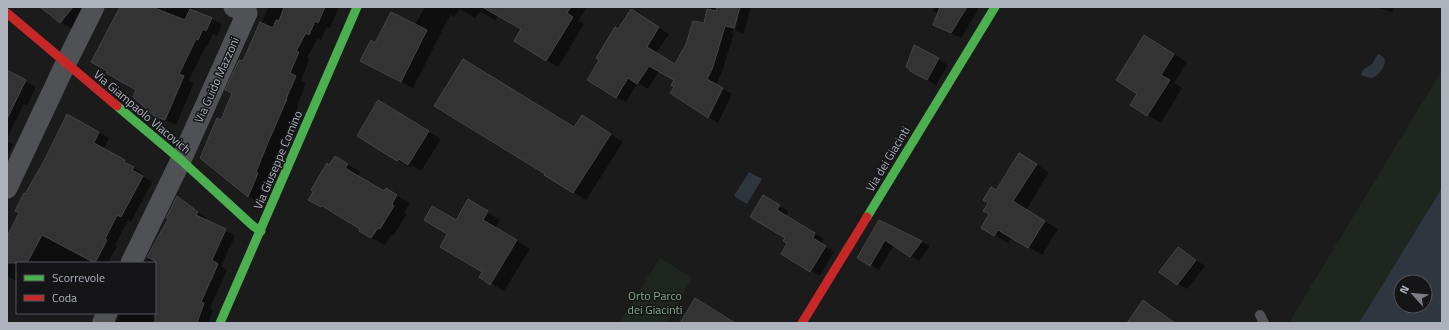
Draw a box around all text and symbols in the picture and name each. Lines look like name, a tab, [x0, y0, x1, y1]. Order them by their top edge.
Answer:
street label: Via Guido Mazzoni	[189, 34, 244, 126]
street label: Via Giampaolo Vlacovich	[89, 65, 195, 158]
street label: Via Giuseppe Comino	[248, 107, 307, 212]
street label: Via dei Giacinti	[861, 123, 915, 195]
legend	[16, 262, 156, 314]
text: Scorrevole	[52, 268, 105, 287]
north arrow	[1393, 274, 1433, 314]
text: N	[1395, 282, 1413, 296]
park label: Orto Parco dei Giacinti	[628, 286, 682, 319]
text: Coda	[52, 288, 77, 307]

